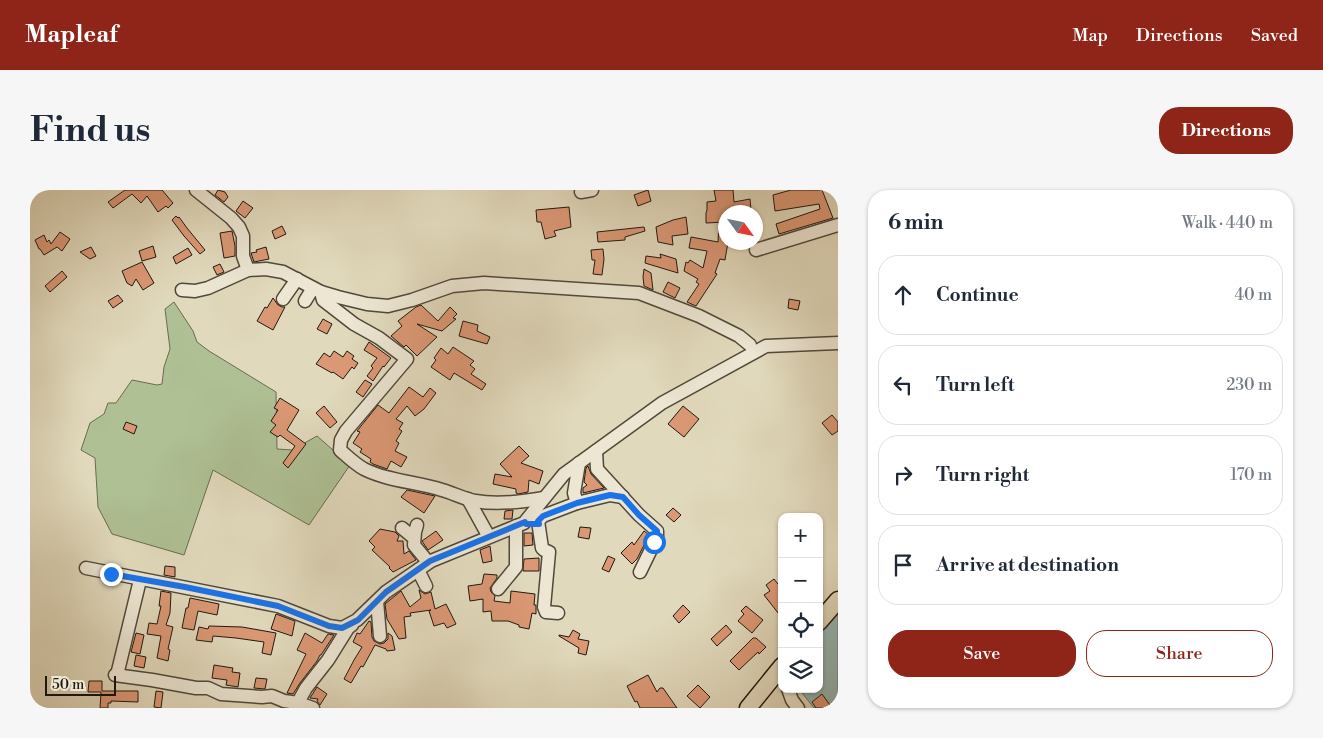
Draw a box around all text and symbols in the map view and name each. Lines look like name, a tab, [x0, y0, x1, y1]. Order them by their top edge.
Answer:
text: Mapleaf	[25, 20, 118, 50]
text: Map	[1072, 24, 1108, 47]
text: Directions	[1136, 24, 1223, 47]
text: Saved	[1251, 24, 1298, 47]
button: Directions	[1159, 107, 1293, 154]
text: Find us	[30, 109, 150, 152]
north arrow	[718, 205, 763, 250]
text: 6 min	[888, 210, 943, 236]
text: Walk · 440 m	[1182, 213, 1273, 233]
icon: ahead	[889, 281, 917, 309]
text: Continue	[936, 283, 1019, 307]
text: 40 m	[1235, 285, 1272, 305]
icon: left	[889, 371, 917, 399]
text: Turn left	[936, 373, 1015, 397]
text: 230 m	[1226, 375, 1272, 395]
icon: right	[889, 461, 917, 489]
text: Turn right	[936, 463, 1029, 487]
text: 170 m	[1230, 465, 1272, 485]
map controls	[778, 513, 823, 693]
button: +	[778, 513, 823, 558]
route start	[643, 531, 666, 554]
icon: arrive	[889, 551, 917, 579]
text: Arrive at destination	[936, 553, 1119, 577]
button: −	[778, 558, 823, 603]
route end	[100, 563, 123, 586]
button: locate	[778, 603, 823, 648]
button: Save	[888, 630, 1076, 677]
button: Share	[1086, 630, 1273, 677]
button: layers	[778, 648, 823, 693]
scale bar	[45, 673, 116, 696]
text: 50 m	[52, 676, 84, 694]

